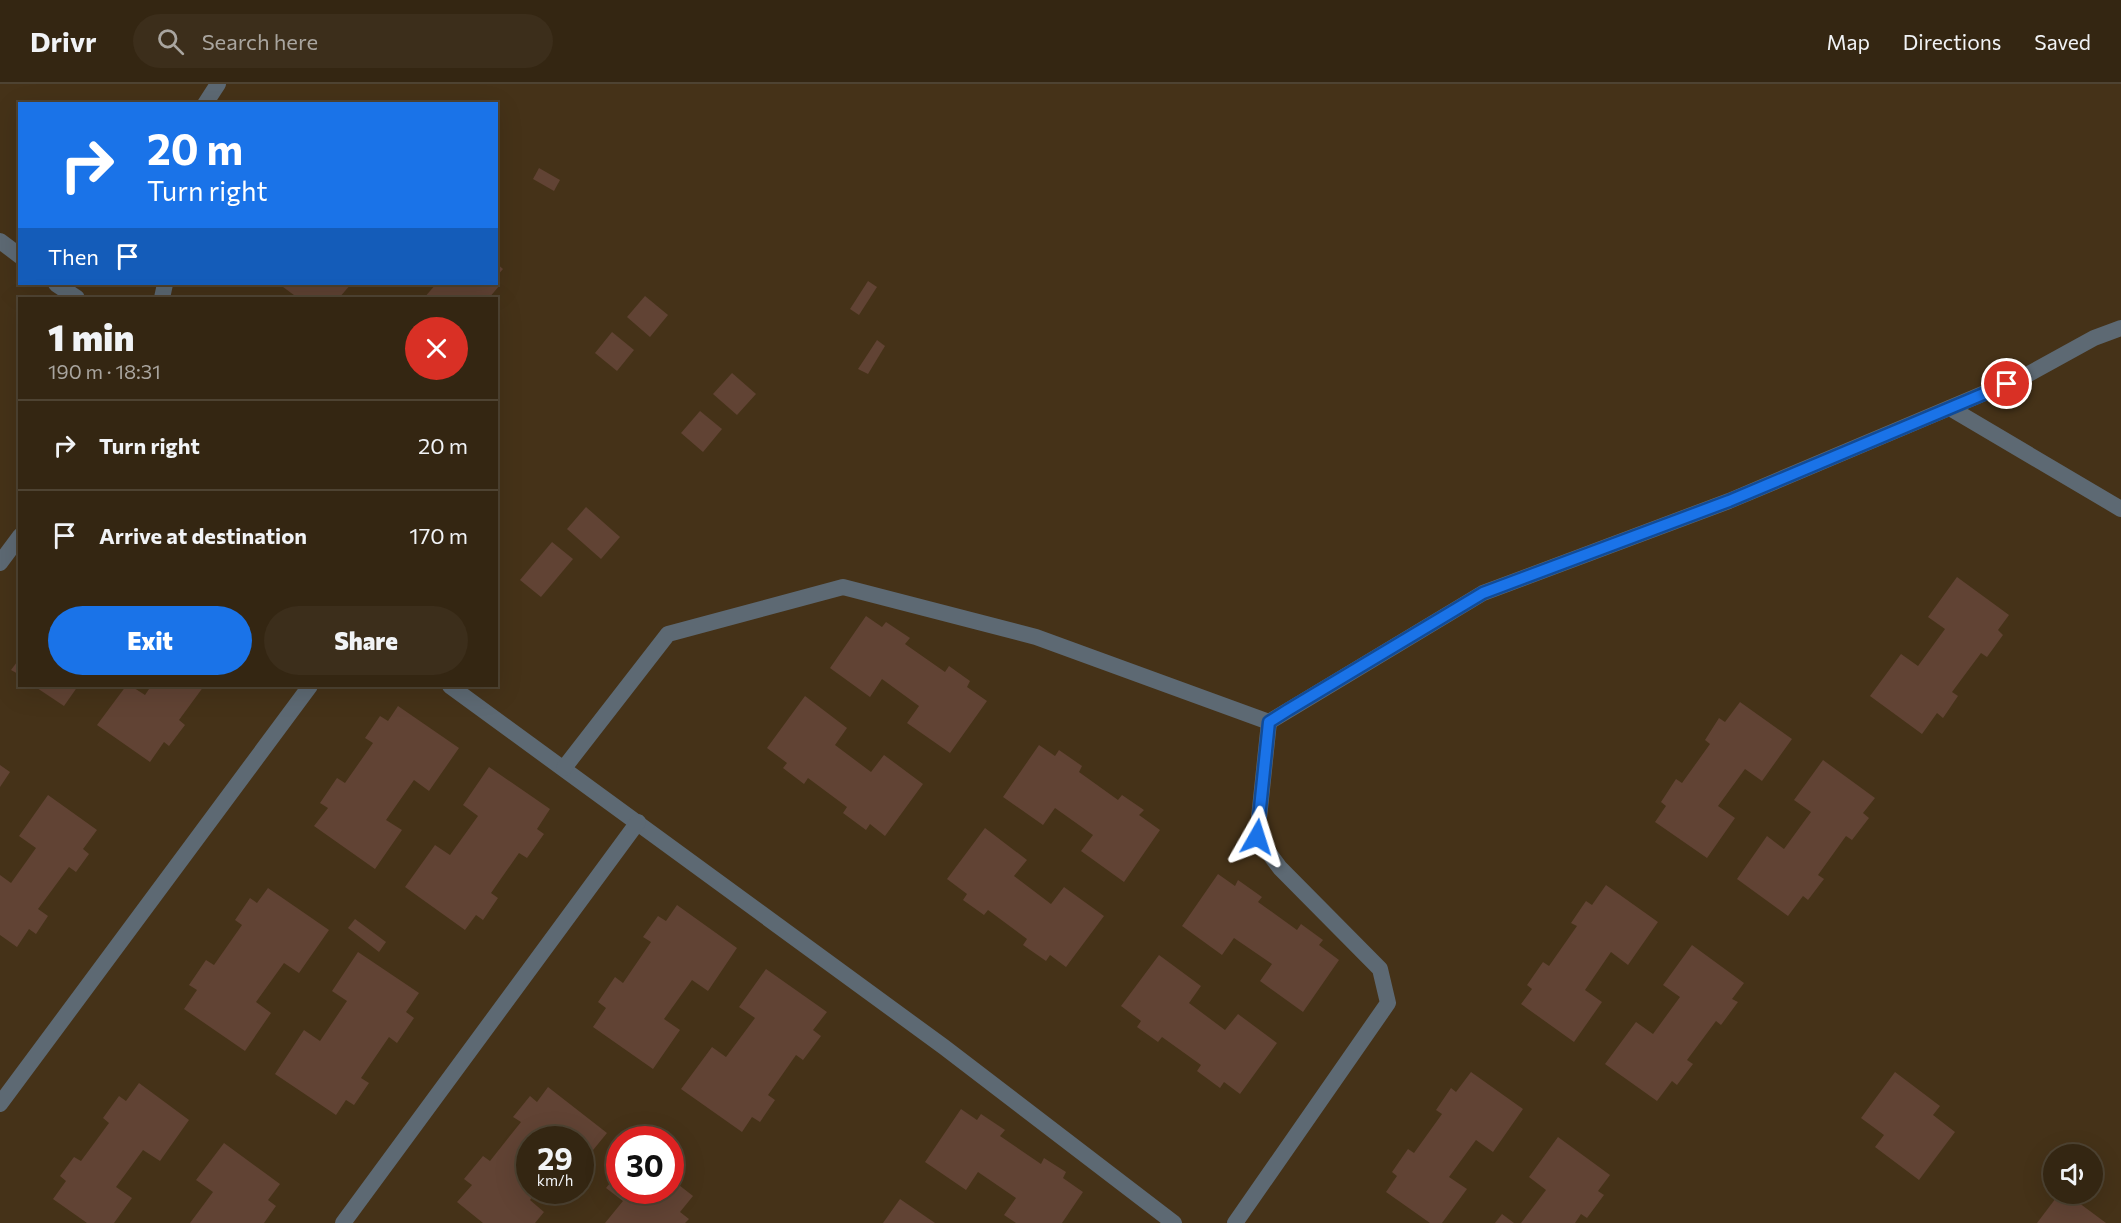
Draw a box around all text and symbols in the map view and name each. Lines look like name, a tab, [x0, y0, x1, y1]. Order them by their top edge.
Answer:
search box	[133, 14, 553, 68]
text: Drivr	[30, 24, 97, 58]
icon: search	[154, 25, 187, 58]
text: Search here	[202, 28, 318, 55]
text: Map	[1827, 29, 1870, 54]
text: Directions	[1903, 29, 2001, 54]
text: Saved	[2034, 29, 2091, 54]
text: 20 m	[147, 122, 243, 174]
icon: right	[48, 126, 126, 204]
text: Turn right	[147, 174, 267, 207]
icon: arrive	[111, 240, 144, 273]
text: Then	[48, 243, 99, 270]
text: 1 min	[48, 314, 134, 358]
button: close	[405, 317, 468, 380]
pin	[1981, 358, 2032, 409]
text: 190 m · 18:31	[48, 359, 161, 383]
icon: arrive	[1990, 367, 2023, 400]
icon: right	[48, 429, 81, 462]
text: Turn right	[99, 432, 200, 459]
text: 20 m	[418, 432, 468, 459]
icon: arrive	[48, 519, 81, 552]
text: Arrive at destination	[99, 522, 307, 549]
text: 170 m	[409, 522, 468, 549]
button: Exit	[48, 606, 252, 675]
button: Share	[264, 606, 468, 675]
position arrow	[1225, 805, 1289, 869]
speed limit sign: 30	[606, 1126, 684, 1204]
text: 29	[537, 1139, 573, 1176]
map controls	[2043, 1144, 2103, 1204]
button: sound	[2043, 1144, 2103, 1204]
text: km/h	[537, 1171, 573, 1189]

